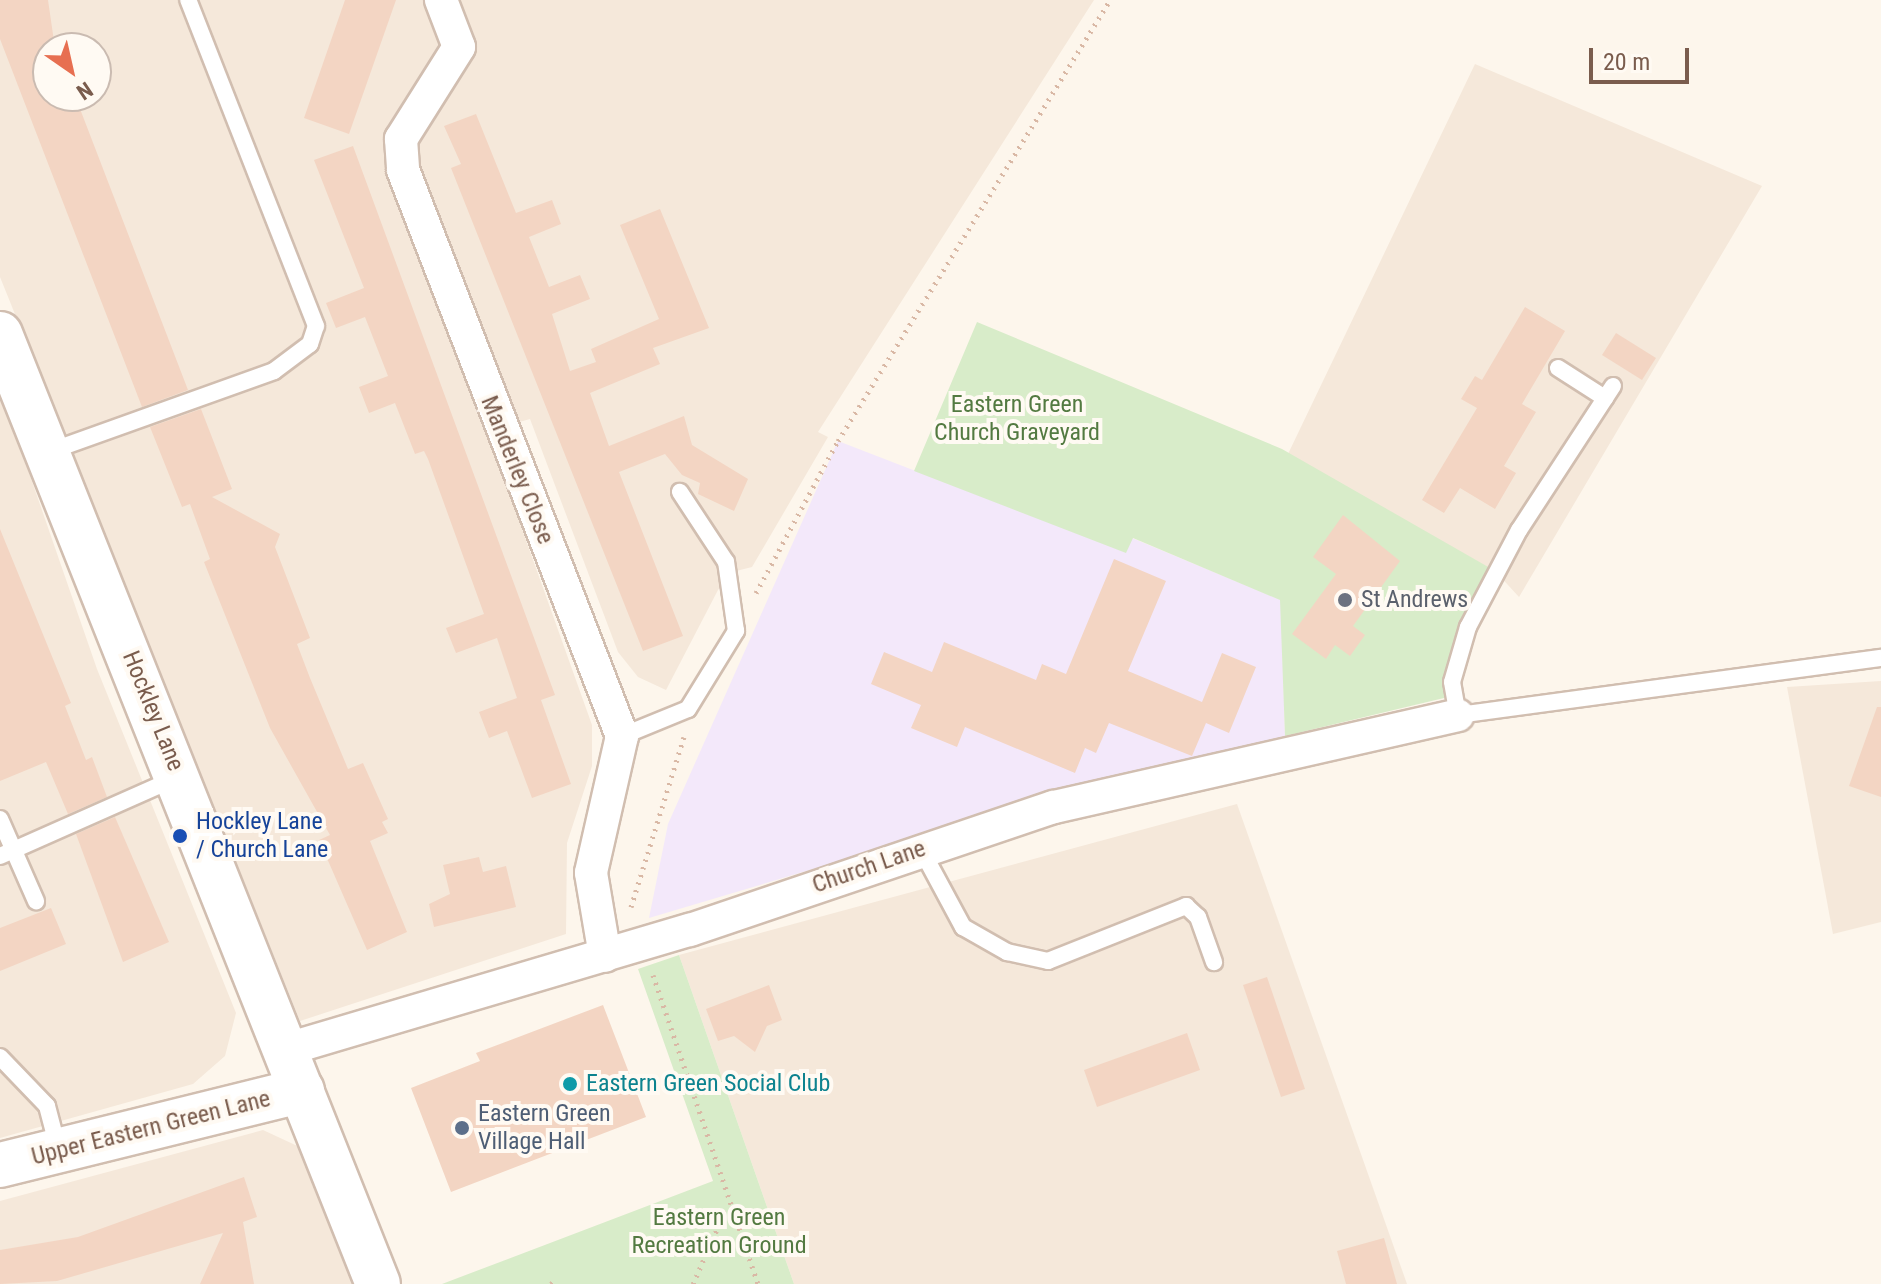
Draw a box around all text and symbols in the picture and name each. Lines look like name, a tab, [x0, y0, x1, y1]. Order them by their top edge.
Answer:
north arrow	[32, 32, 112, 112]
scale bar	[1593, 32, 1693, 82]
text: 20 m	[1603, 48, 1650, 76]
text: N	[72, 77, 97, 105]
park label: Eastern Green Church Graveyard	[934, 391, 1100, 447]
street label: Manderley Close	[474, 392, 560, 548]
place label: St Andrews	[1361, 586, 1468, 614]
marker: St Andrews	[1336, 591, 1354, 609]
street label: Hockley Lane	[116, 647, 190, 775]
place label: Hockley Lane / Church Lane	[196, 808, 328, 864]
marker: Hockley Lane / Church Lane	[171, 827, 189, 845]
street label: Church Lane	[809, 834, 929, 900]
place label: Eastern Green Social Club	[586, 1070, 830, 1098]
marker: Eastern Green Social Club	[561, 1075, 579, 1093]
street label: Upper Eastern Green Lane	[29, 1084, 273, 1172]
place label: Eastern Green Village Hall	[478, 1100, 611, 1156]
marker: Eastern Green Village Hall	[453, 1119, 471, 1137]
park label: Eastern Green Recreation Ground	[631, 1204, 807, 1260]

